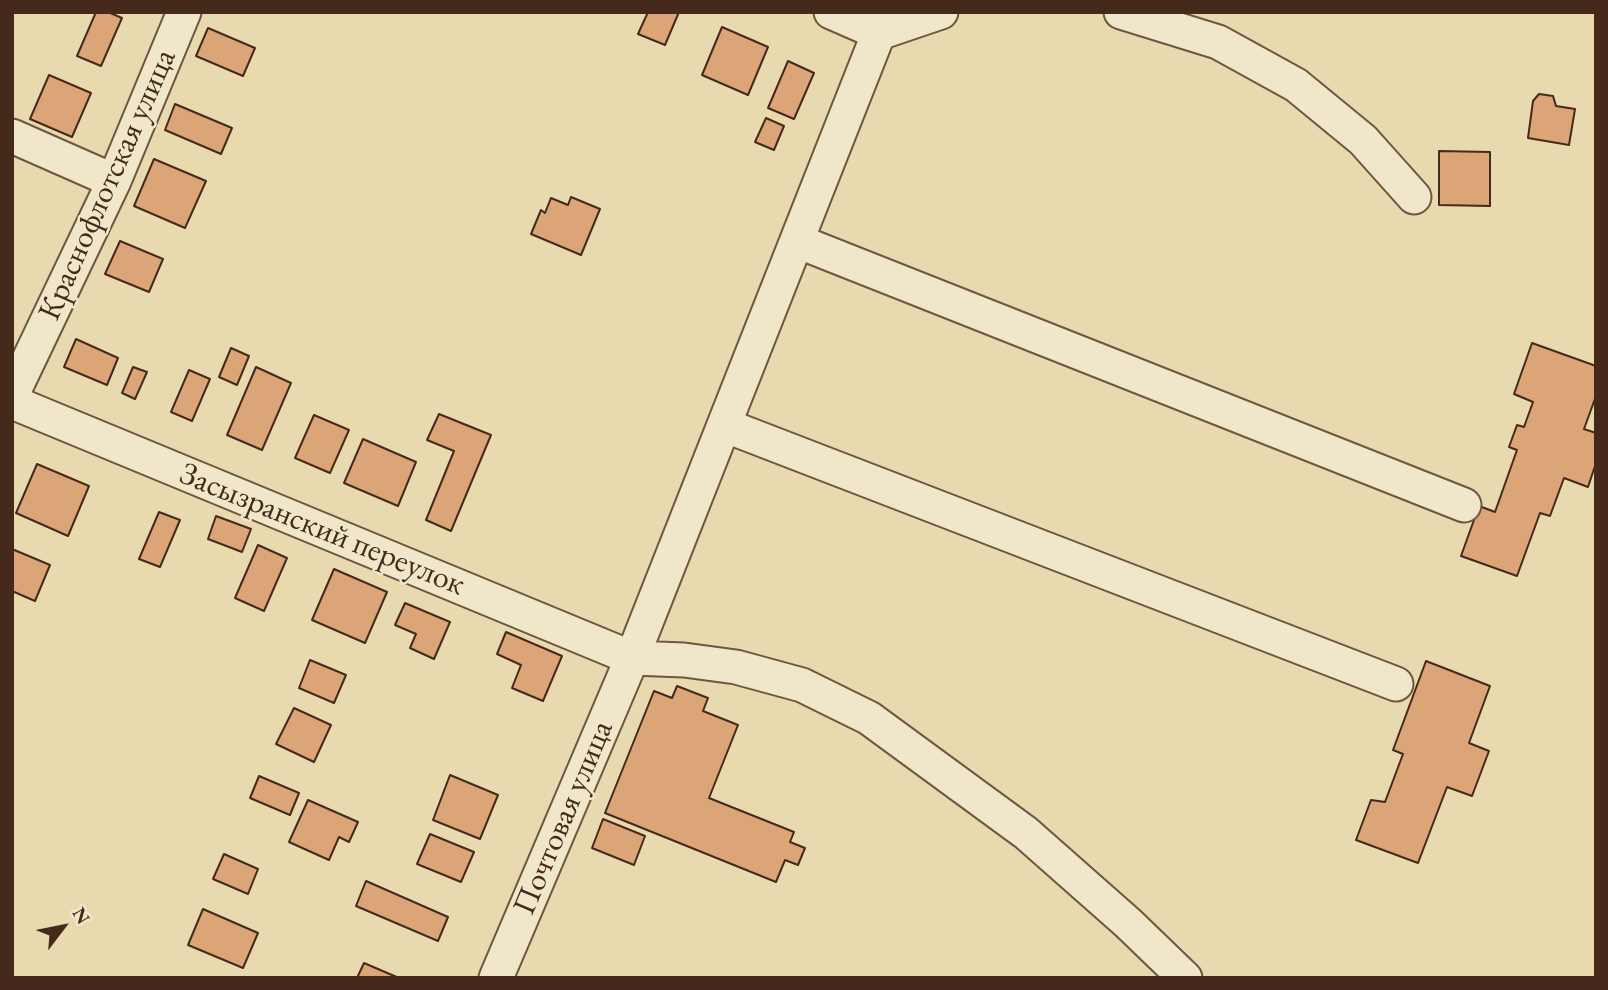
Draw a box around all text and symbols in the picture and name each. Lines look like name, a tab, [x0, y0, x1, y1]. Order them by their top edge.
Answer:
street label: Краснофлотская улица	[31, 43, 185, 327]
street label: Засызранский переулок	[174, 455, 470, 605]
street label: Почтовая улица	[506, 715, 622, 921]
north arrow	[28, 892, 98, 962]
text: N	[67, 902, 96, 929]

